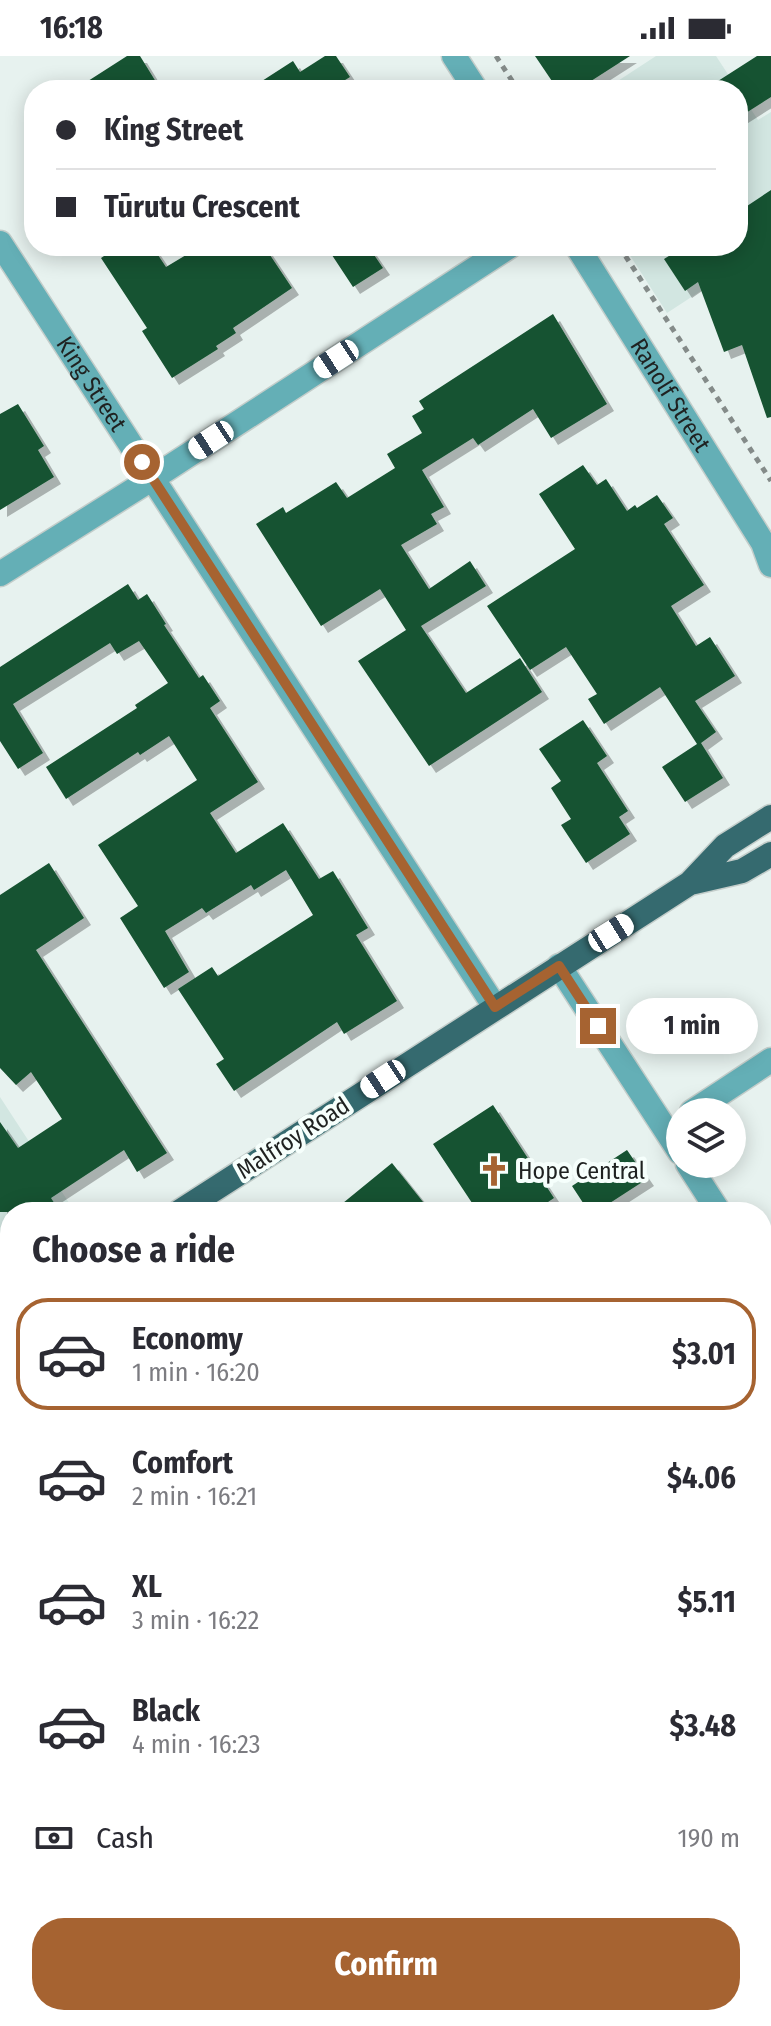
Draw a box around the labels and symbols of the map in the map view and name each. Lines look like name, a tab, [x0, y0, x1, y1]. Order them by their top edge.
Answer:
street label: King Street	[50, 331, 132, 437]
street label: Ranolf Street	[625, 333, 716, 457]
car	[309, 336, 363, 382]
car	[184, 417, 238, 463]
route start	[124, 444, 160, 480]
car	[584, 910, 638, 956]
callout: 1 min	[626, 998, 758, 1054]
route end	[580, 1008, 616, 1044]
car	[356, 1056, 410, 1102]
street label: Malfroy Road	[231, 1091, 355, 1185]
church icon: Hope Central	[477, 1154, 511, 1188]
place label: Hope Central	[518, 1157, 645, 1185]

